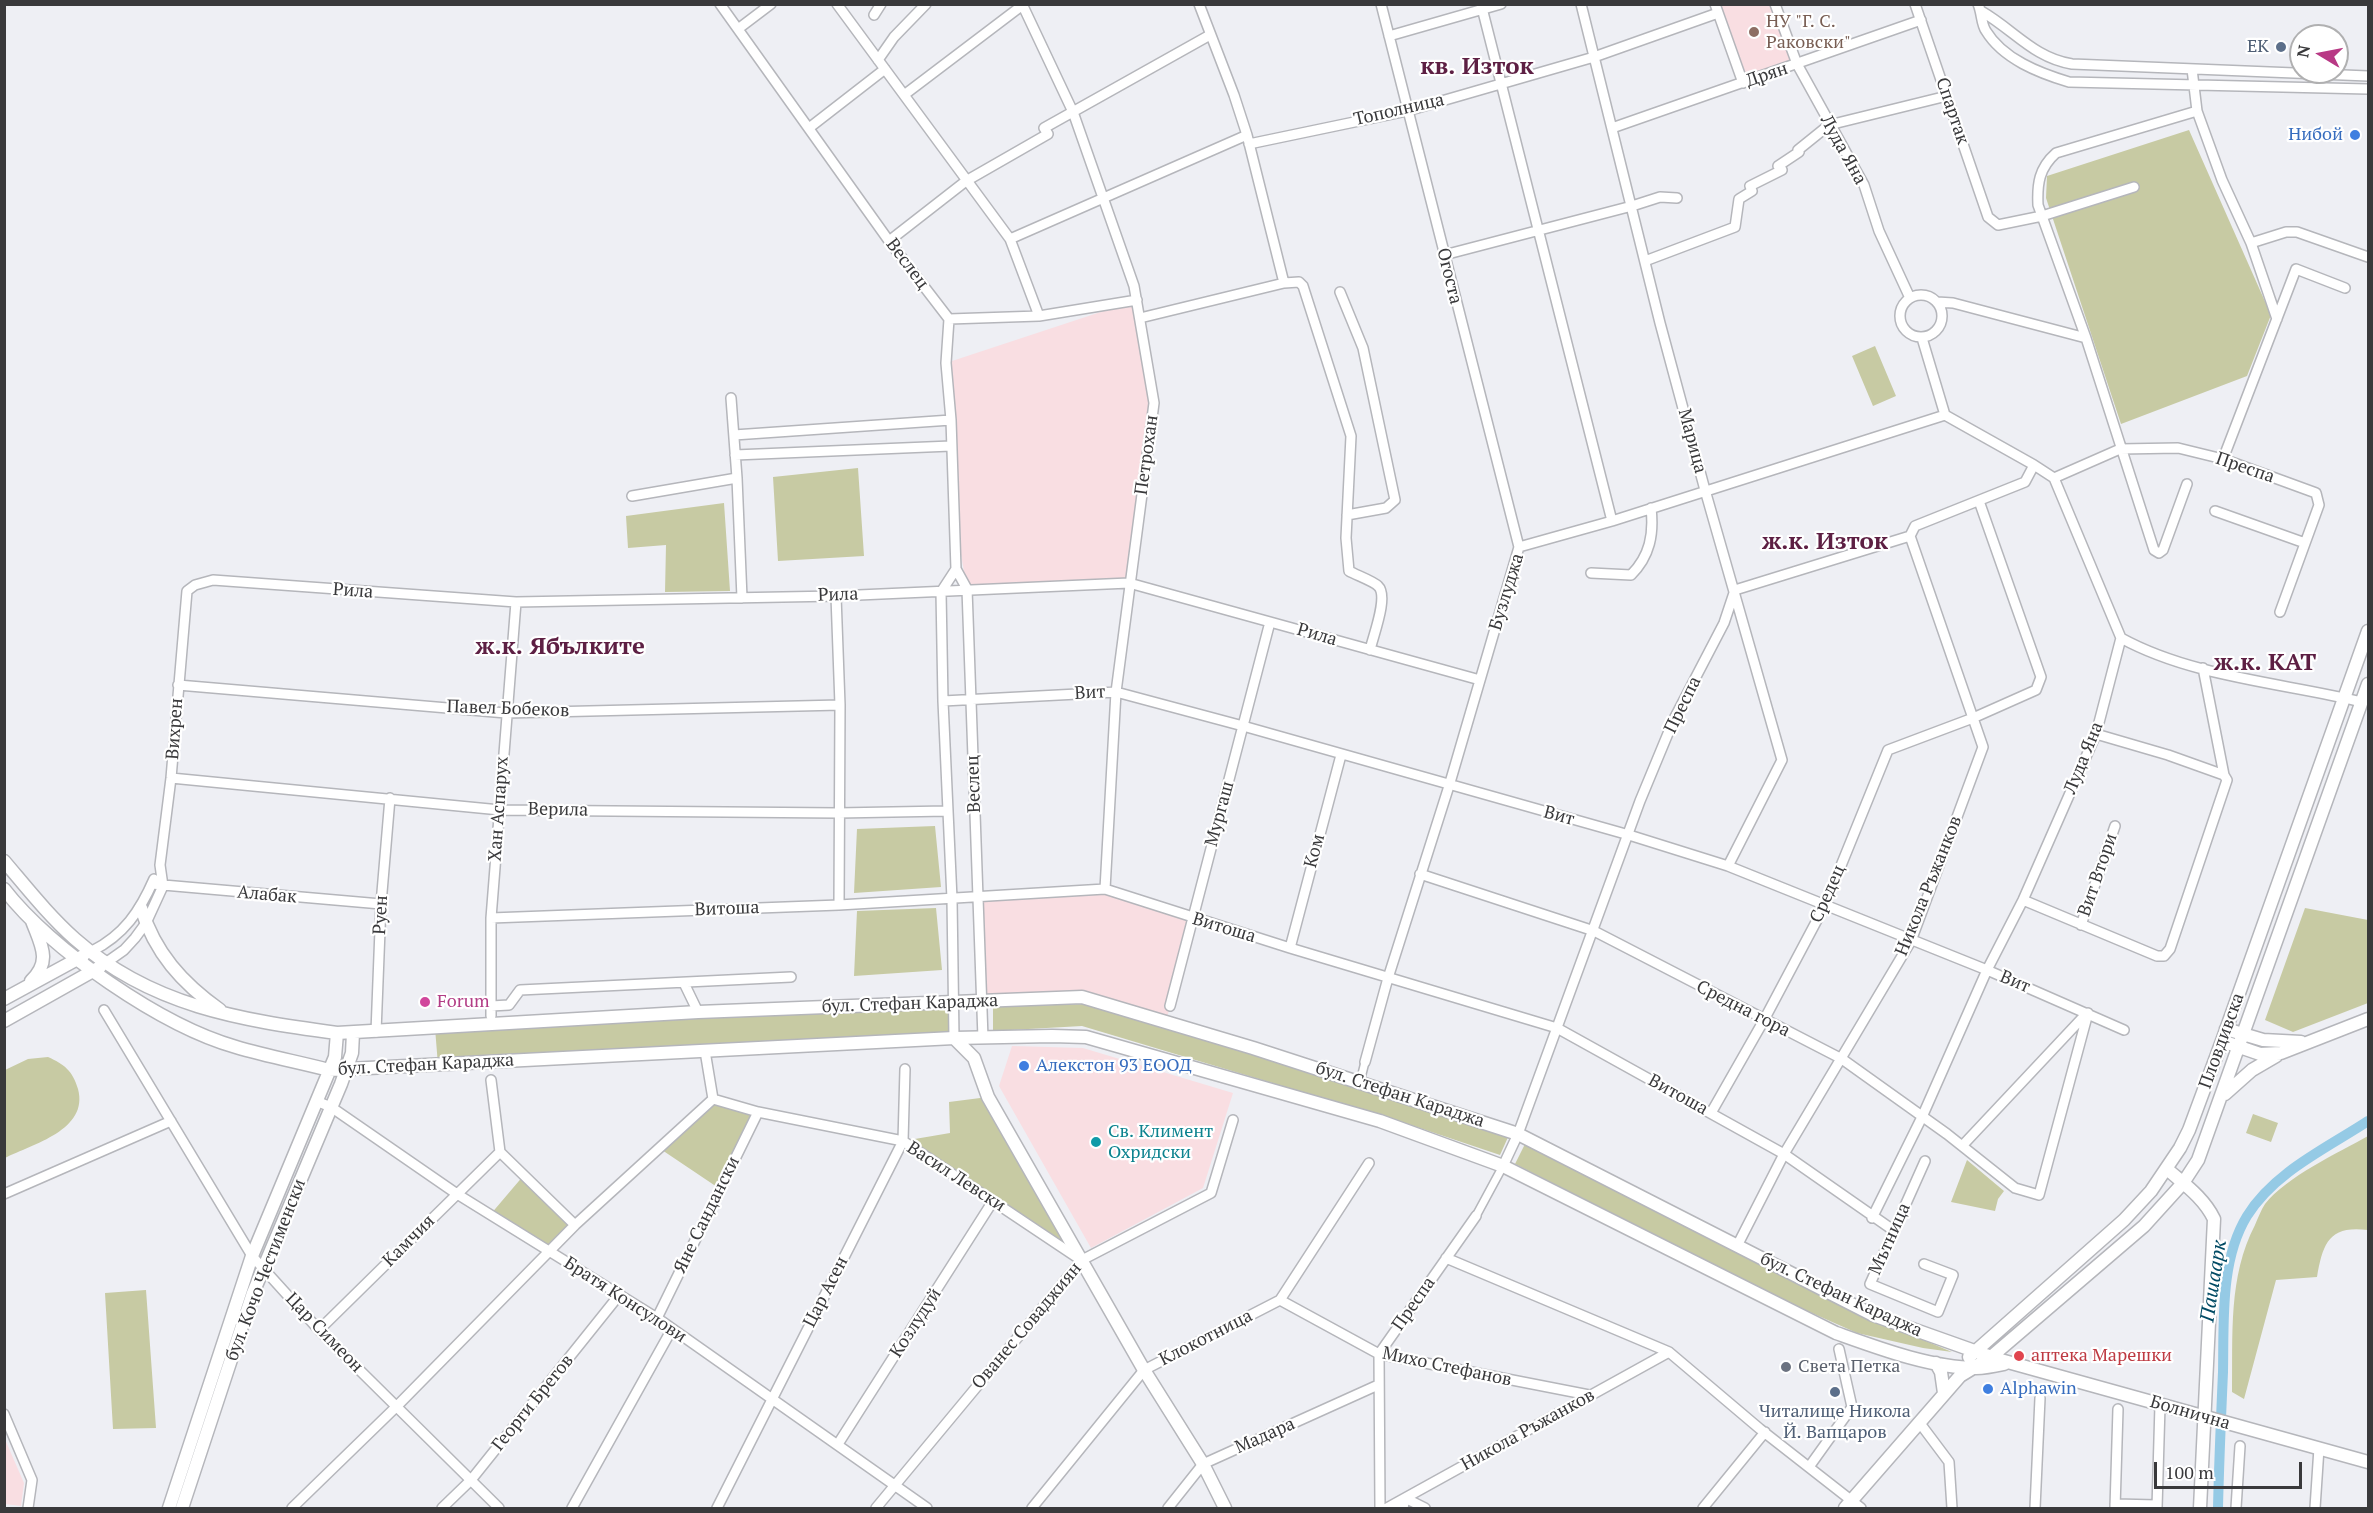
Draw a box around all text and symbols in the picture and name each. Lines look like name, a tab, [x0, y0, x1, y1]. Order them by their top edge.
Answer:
place label: НУ "Г. С. Раковски"	[1766, 11, 1851, 54]
north arrow	[2289, 24, 2349, 84]
marker: НУ "Г. С. Раковски"	[1747, 25, 1761, 39]
place label: ЕК	[2247, 36, 2269, 58]
marker: ЕК	[2274, 40, 2288, 54]
text: N	[2291, 43, 2315, 59]
district label: кв. Изток	[1420, 53, 1534, 81]
street label: Дрян	[1743, 58, 1791, 92]
street label: Спартак	[1931, 75, 1973, 147]
street label: Тополница	[1352, 89, 1446, 131]
street label: Луда Яна	[1815, 112, 1871, 188]
place label: Нибой	[2288, 124, 2343, 146]
marker: Нибой	[2348, 128, 2362, 142]
street label: Веслец	[881, 234, 933, 294]
street label: Огоста	[1432, 246, 1466, 306]
street label: Марица	[1673, 406, 1711, 476]
street label: Петрохан	[1131, 414, 1163, 496]
street label: Преспа	[2213, 448, 2277, 488]
district label: ж.к. Изток	[1762, 528, 1888, 556]
street label: Бузлуджа	[1485, 551, 1529, 633]
street label: Рила	[332, 579, 374, 603]
street label: Рила	[817, 583, 859, 607]
street label: Рила	[1295, 619, 1339, 651]
district label: ж.к. Ябълките	[475, 633, 645, 661]
district label: ж.к. КАТ	[2214, 649, 2316, 677]
street label: Преспа	[1660, 673, 1706, 737]
street label: Вит	[1074, 681, 1106, 705]
street label: Павел Бобеков	[446, 696, 570, 722]
street label: Вихрен	[162, 697, 188, 761]
street label: Луда Яна	[2060, 719, 2108, 797]
street label: Веслец	[962, 755, 986, 813]
street label: Хан Аспарух	[485, 756, 513, 862]
street label: Мургаш	[1201, 779, 1239, 849]
street label: Верила	[528, 799, 588, 821]
street label: Вит	[1541, 802, 1577, 830]
street label: Никола Ръжанков	[1891, 813, 1967, 959]
street label: Вит Втори	[2074, 831, 2122, 919]
street label: Ком	[1300, 832, 1330, 870]
street label: Средец	[1806, 862, 1850, 926]
street label: Алабак	[236, 882, 298, 908]
street label: Руен	[369, 895, 393, 935]
street label: Витоша	[694, 897, 760, 921]
street label: Витоша	[1190, 908, 1258, 948]
street label: Вит	[1997, 966, 2033, 998]
street label: Средна гора	[1693, 976, 1793, 1042]
street label: бул. Стефан Караджа	[822, 990, 998, 1018]
street label: Пловдивска	[2195, 990, 2249, 1092]
place label: Forum	[437, 991, 490, 1013]
marker: Forum	[418, 995, 432, 1009]
street label: бул. Стефан Караджа	[337, 1050, 515, 1080]
place label: Алекстон 93 ЕООД	[1036, 1055, 1192, 1077]
street label: бул. Стефан Караджа	[1313, 1057, 1487, 1133]
marker: Алекстон 93 ЕООД	[1017, 1059, 1031, 1073]
street label: Витоша	[1644, 1070, 1712, 1120]
place label: Св. Климент Охридски	[1108, 1121, 1213, 1164]
marker: Св. Климент Охридски	[1089, 1135, 1103, 1149]
street label: Васил Левски	[903, 1137, 1009, 1217]
street label: Яне Сандански	[669, 1153, 745, 1277]
street label: бул. Кочо Честименски	[221, 1176, 311, 1364]
street label: Мътница	[1865, 1200, 1915, 1278]
street label: Камчия	[379, 1211, 439, 1271]
water label: Пашаарк	[2196, 1238, 2232, 1324]
street label: бул. Стефан Караджа	[1757, 1248, 1925, 1342]
street label: Братя Консулови	[560, 1252, 690, 1348]
street label: Цар Асен	[799, 1253, 853, 1331]
street label: Ованес Соваджиян	[968, 1258, 1086, 1394]
street label: Преспа	[1388, 1273, 1440, 1335]
street label: Козлудуй	[886, 1284, 946, 1362]
street label: Цар Симеон	[281, 1289, 367, 1377]
street label: Клокотница	[1156, 1305, 1256, 1371]
street label: Михо Стефанов	[1380, 1343, 1514, 1391]
place label: аптека Марешки	[2031, 1345, 2172, 1367]
marker: аптека Марешки	[2012, 1349, 2026, 1363]
street label: Георги Брегов	[488, 1350, 578, 1456]
place label: Света Петка	[1798, 1356, 1900, 1378]
marker: Света Петка	[1779, 1360, 1793, 1374]
place label: Alphawin	[2000, 1378, 2077, 1400]
marker: Alphawin	[1981, 1382, 1995, 1396]
street label: Никола Ръжанков	[1458, 1384, 1598, 1476]
marker: Читалище Никола Й. Вапцаров	[1828, 1385, 1842, 1399]
street label: Болнична	[2147, 1391, 2233, 1435]
place label: Читалище Никола Й. Вапцаров	[1759, 1401, 1911, 1444]
street label: Мадара	[1232, 1413, 1298, 1459]
scale bar	[2157, 1450, 2306, 1488]
text: 100 m	[2165, 1460, 2214, 1484]

